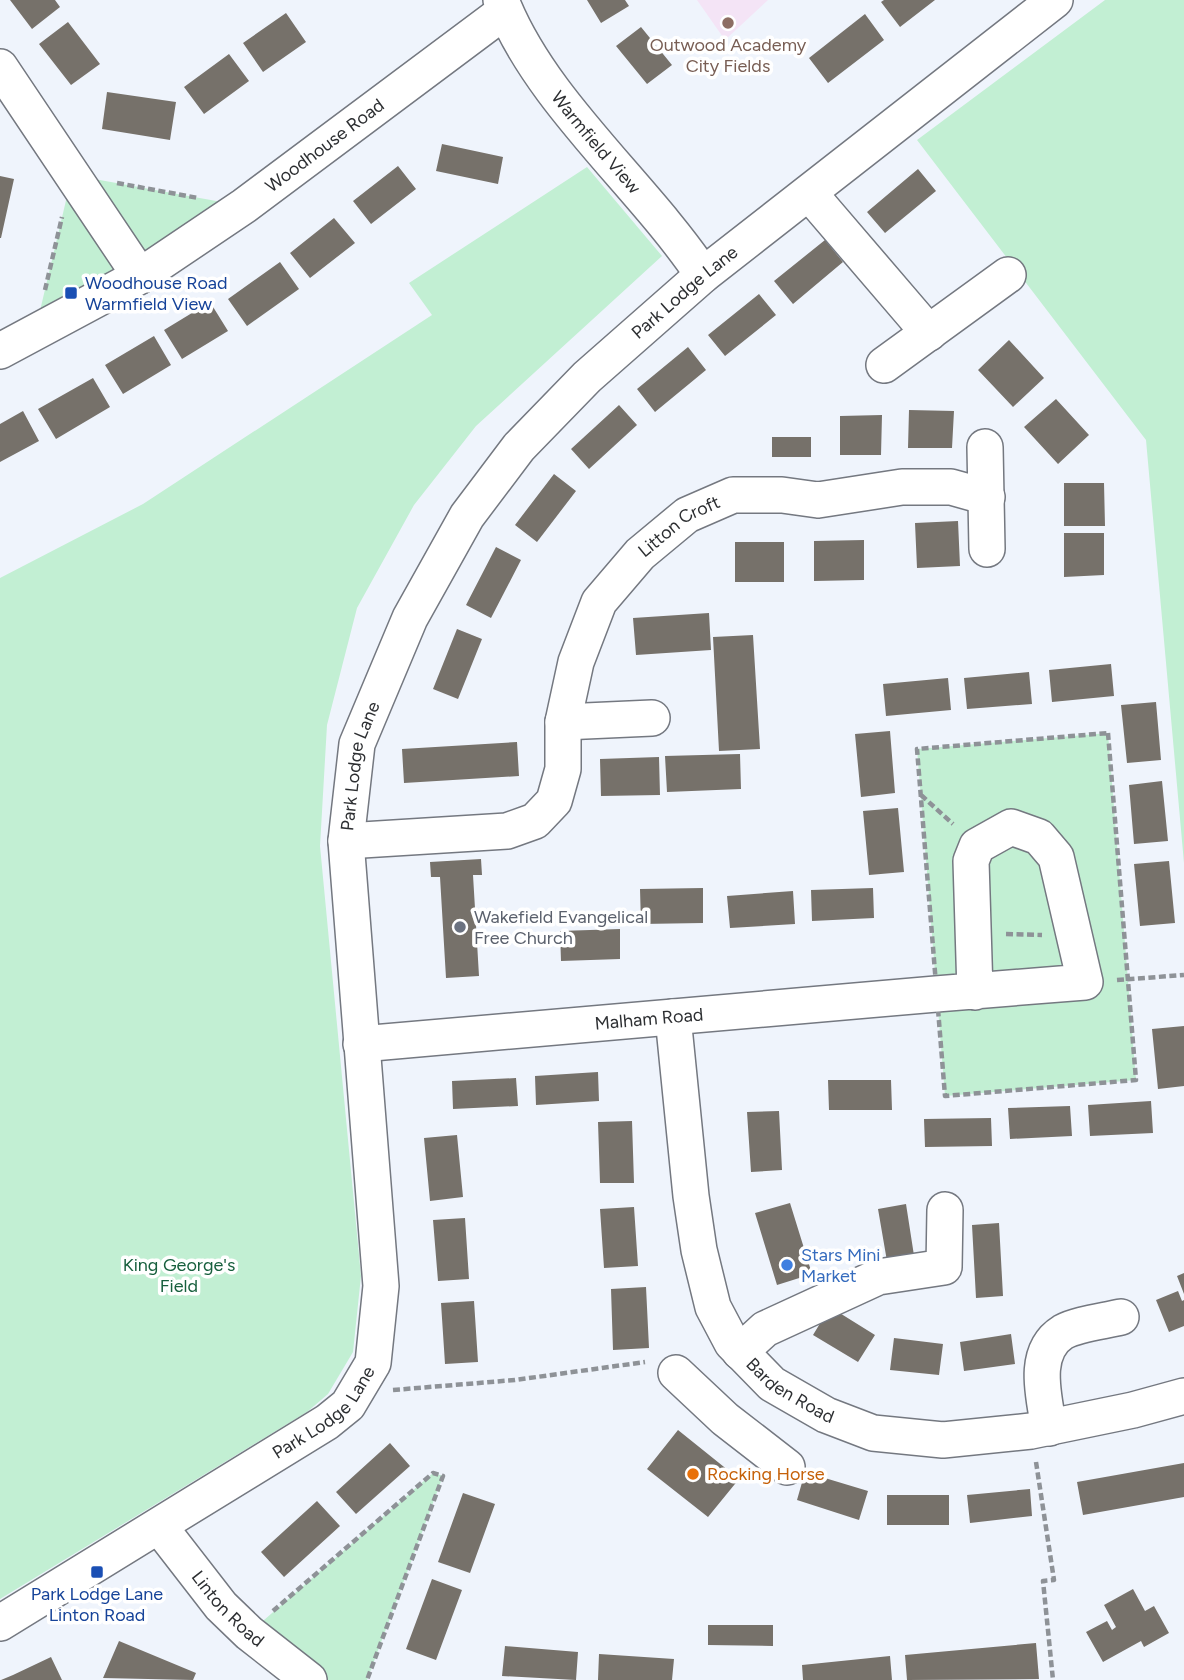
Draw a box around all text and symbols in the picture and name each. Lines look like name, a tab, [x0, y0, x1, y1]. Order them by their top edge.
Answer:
marker: Outwood Academy City Fields	[720, 15, 736, 31]
place label: Outwood Academy City Fields	[650, 34, 807, 77]
street label: Warmfield View	[547, 87, 645, 198]
street label: Woodhouse Road	[261, 94, 389, 197]
street label: Park Lodge Lane	[627, 241, 742, 344]
place label: Woodhouse Road Warmfield View	[85, 272, 228, 315]
marker: Woodhouse Road Warmfield View	[63, 285, 79, 301]
street label: Litton Croft	[634, 491, 723, 562]
street label: Park Lodge Lane	[336, 698, 385, 832]
place label: Wakefield Evangelical Free Church	[474, 906, 648, 949]
marker: Wakefield Evangelical Free Church	[452, 919, 468, 935]
street label: Malham Road	[594, 1003, 704, 1035]
place label: Stars Mini Market	[801, 1244, 881, 1287]
park label: King George's Field	[123, 1254, 235, 1297]
marker: Stars Mini Market	[779, 1257, 795, 1273]
street label: Barden Road	[741, 1353, 837, 1428]
street label: Park Lodge Lane	[268, 1362, 380, 1464]
place label: Rocking Horse	[707, 1463, 825, 1485]
marker: Rocking Horse	[685, 1466, 701, 1482]
marker: Park Lodge Lane Linton Road	[89, 1564, 105, 1580]
street label: Linton Road	[187, 1566, 269, 1652]
place label: Park Lodge Lane Linton Road	[31, 1583, 163, 1626]

